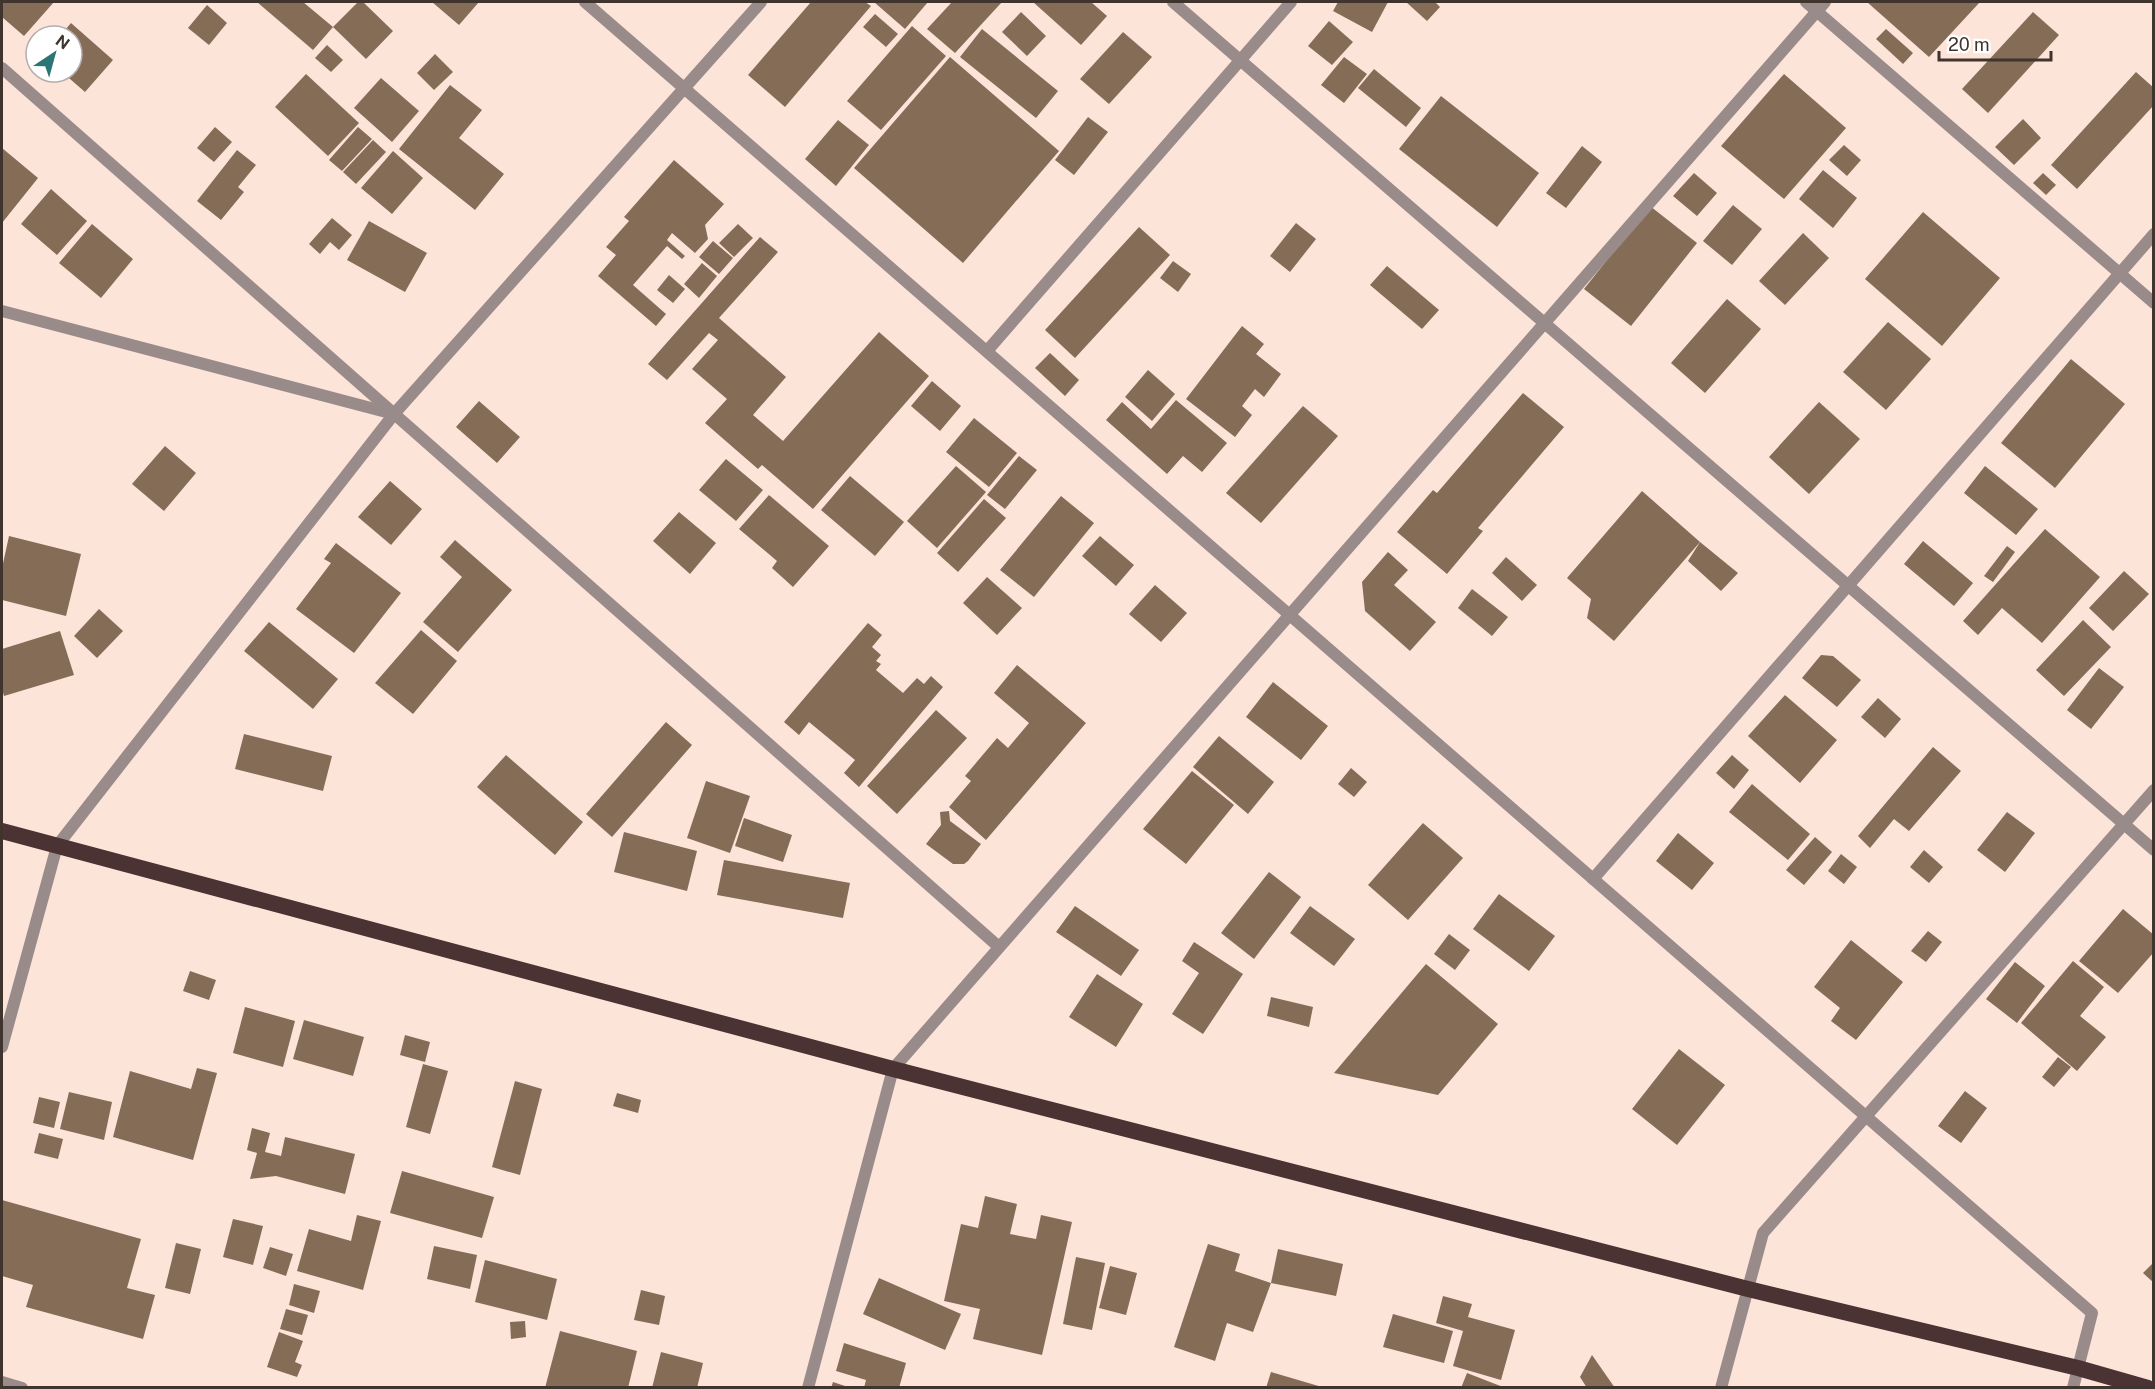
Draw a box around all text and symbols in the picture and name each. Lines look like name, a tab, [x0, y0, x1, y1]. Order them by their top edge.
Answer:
north arrow	[24, 24, 84, 84]
scale bar	[1939, 24, 2052, 62]
text: N	[52, 31, 73, 54]
text: 20 m	[1948, 34, 1990, 55]

